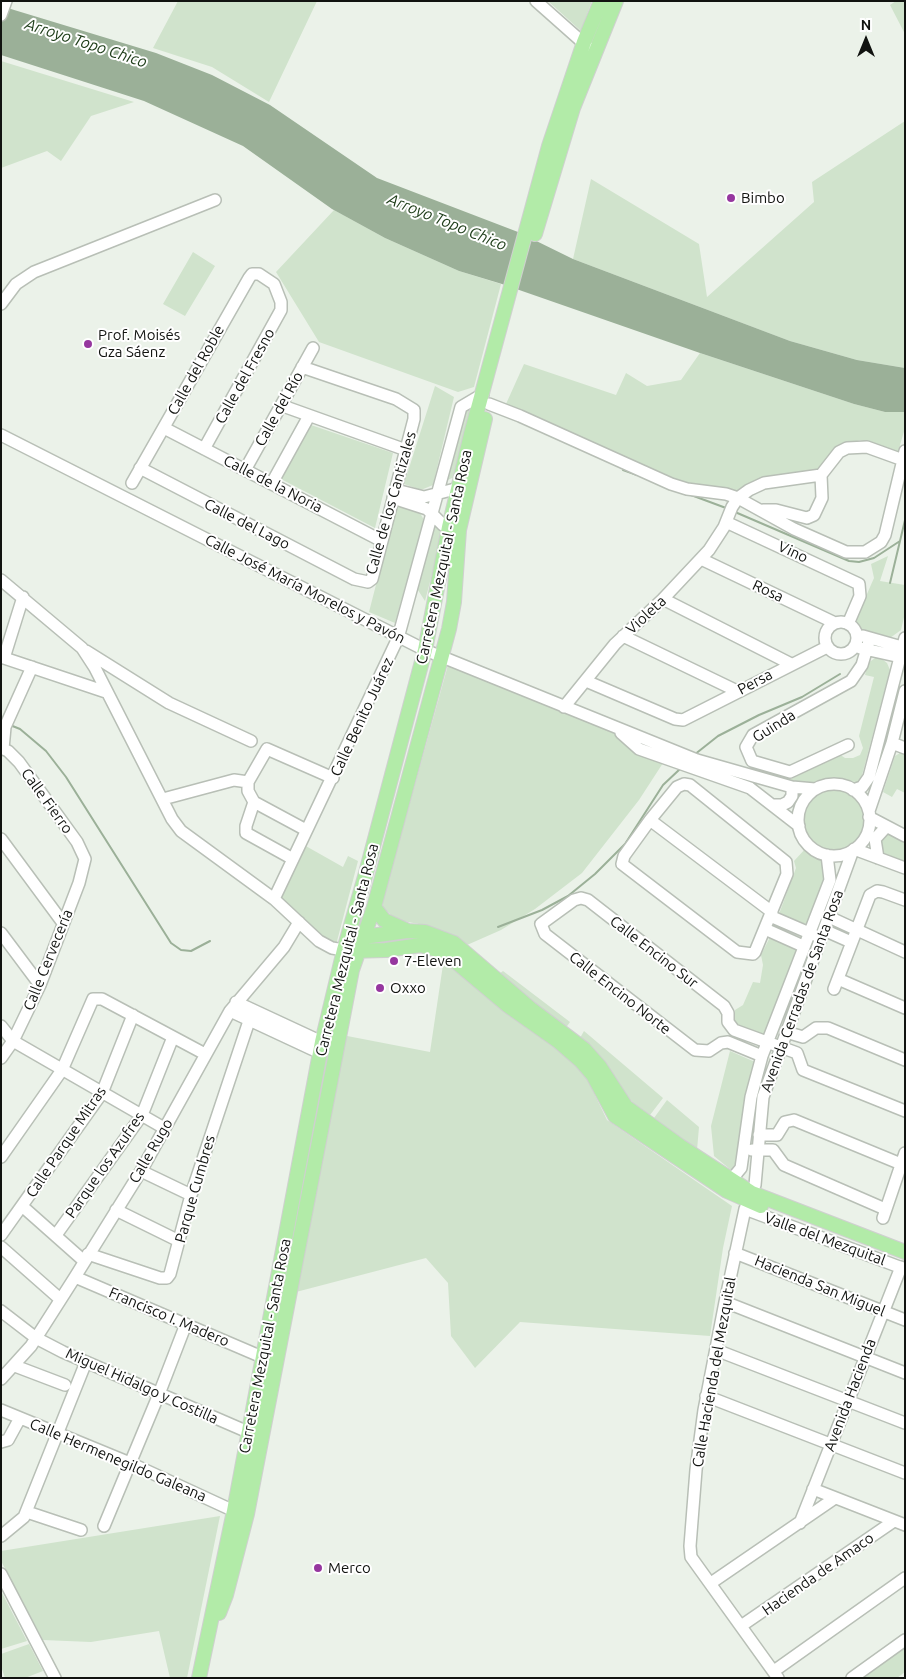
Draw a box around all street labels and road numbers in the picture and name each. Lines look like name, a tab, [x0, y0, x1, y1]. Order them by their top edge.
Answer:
street label: Calle del Roble	[164, 322, 228, 418]
street label: Calle del Fresno	[211, 325, 279, 427]
street label: Calle del Río	[251, 368, 307, 450]
street label: Calle de los Cantizales	[362, 429, 420, 577]
street label: Carretera Mezquital - Santa Rosa	[412, 448, 476, 666]
street label: Calle de la Noria	[221, 451, 325, 517]
street label: Calle del Lago	[201, 495, 293, 553]
street label: Calle José María Morelos y Pavón	[202, 531, 408, 647]
street label: Vino	[775, 537, 811, 567]
street label: Rosa	[750, 576, 786, 606]
street label: Violeta	[622, 592, 670, 638]
street label: Calle Benito Juárez	[327, 655, 397, 779]
street label: Persa	[735, 665, 775, 699]
street label: Guinda	[749, 706, 799, 746]
street label: Calle Fierro	[17, 765, 77, 837]
street label: Carretera Mezquital - Santa Rosa	[312, 842, 382, 1058]
street label: Avenida Cerradas de Santa Rosa	[757, 887, 847, 1095]
street label: Calle Cervecería	[19, 907, 77, 1013]
street label: Calle Encino Sur	[606, 912, 702, 992]
street label: Calle Encino Norte	[566, 948, 674, 1038]
street label: Calle Parque Mitras	[22, 1083, 110, 1201]
street label: Parque los Azufres	[62, 1108, 148, 1222]
street label: Calle Rugo	[125, 1115, 177, 1187]
street label: Parque Cumbres	[171, 1133, 219, 1245]
street label: Valle del Mezquital	[762, 1209, 888, 1269]
street label: Carretera Mezquital - Santa Rosa	[235, 1237, 295, 1455]
street label: Hacienda San Miguel	[752, 1252, 888, 1320]
street label: Calle Hacienda del Mezquital	[688, 1275, 740, 1469]
street label: Francisco I. Madero	[106, 1284, 232, 1350]
street label: Avenida Hacienda	[820, 1336, 880, 1454]
street label: Miguel Hidalgo y Costilla	[63, 1344, 221, 1428]
street label: Calle Hermenegildo Galeana	[27, 1415, 209, 1505]
street label: Hacienda de Amaco	[759, 1529, 877, 1619]

